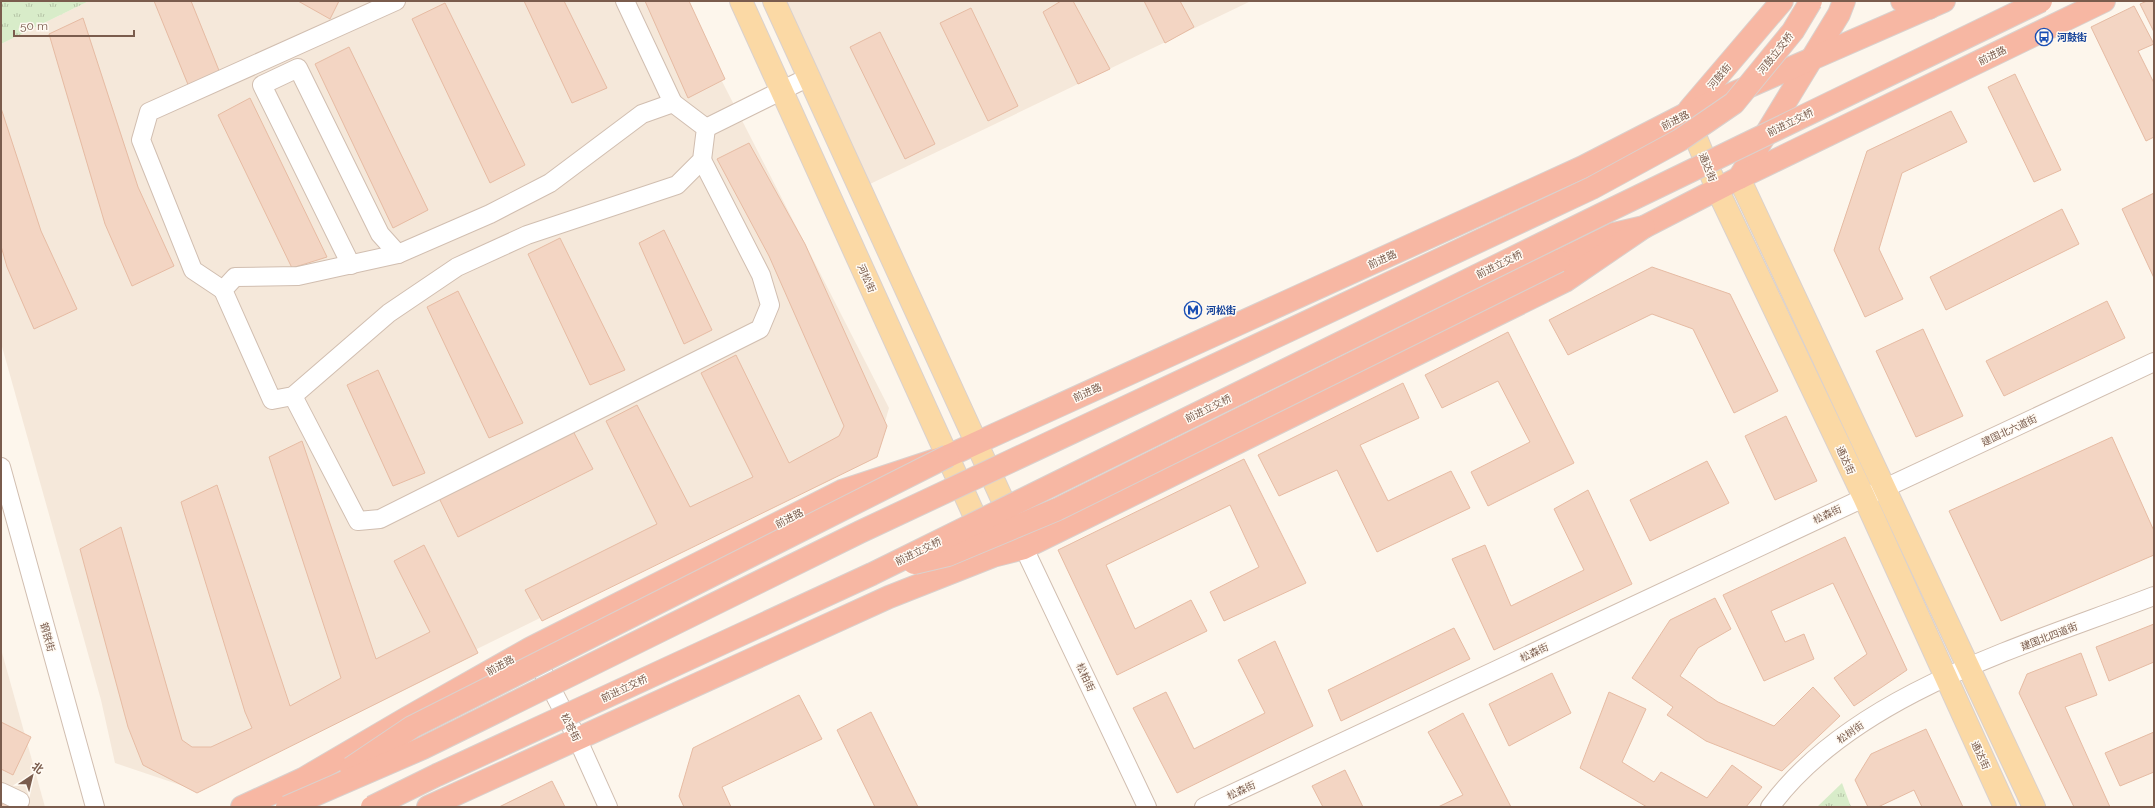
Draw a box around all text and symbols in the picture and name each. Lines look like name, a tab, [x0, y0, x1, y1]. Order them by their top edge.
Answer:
scale bar	[14, 12, 134, 38]
text: 50 m	[20, 19, 48, 33]
bus stop icon: 河鼓街	[2034, 27, 2054, 47]
street label: 河鼓立交桥	[1755, 30, 1795, 76]
place label: 河鼓街	[2057, 32, 2087, 43]
street label: 前进路	[1976, 44, 2008, 67]
street label: 河鼓街	[1706, 61, 1733, 91]
street label: 前进立交桥	[1765, 107, 1815, 138]
street label: 前进路	[1659, 109, 1691, 132]
street label: 通达街	[1697, 151, 1718, 183]
street label: 前进路	[1366, 248, 1398, 271]
street label: 前进立交桥	[1474, 249, 1524, 280]
street label: 河松街	[855, 262, 878, 294]
metro station icon: 河松街	[1183, 300, 1203, 320]
place label: 河松街	[1206, 305, 1236, 316]
street label: 前进路	[1071, 381, 1103, 404]
street label: 前进立交桥	[1183, 393, 1233, 424]
street label: 建国北六道街	[1980, 413, 2039, 448]
street label: 通达街	[1834, 444, 1857, 476]
street label: 松森街	[1811, 503, 1843, 526]
street label: 前进路	[773, 507, 805, 530]
street label: 前进立交桥	[893, 536, 943, 567]
street label: 钢铁街	[38, 621, 57, 653]
street label: 建国北四道街	[2019, 621, 2079, 652]
street label: 松森街	[1518, 641, 1550, 664]
street label: 前进路	[484, 653, 516, 678]
street label: 松柏街	[1074, 661, 1097, 693]
street label: 前进立交桥	[599, 673, 649, 704]
street label: 松苍街	[559, 711, 582, 743]
street label: 松树街	[1835, 719, 1866, 746]
street label: 通达街	[1969, 739, 1992, 771]
north arrow	[12, 756, 52, 796]
text: 北	[29, 760, 46, 777]
street label: 松森街	[1225, 779, 1257, 802]

